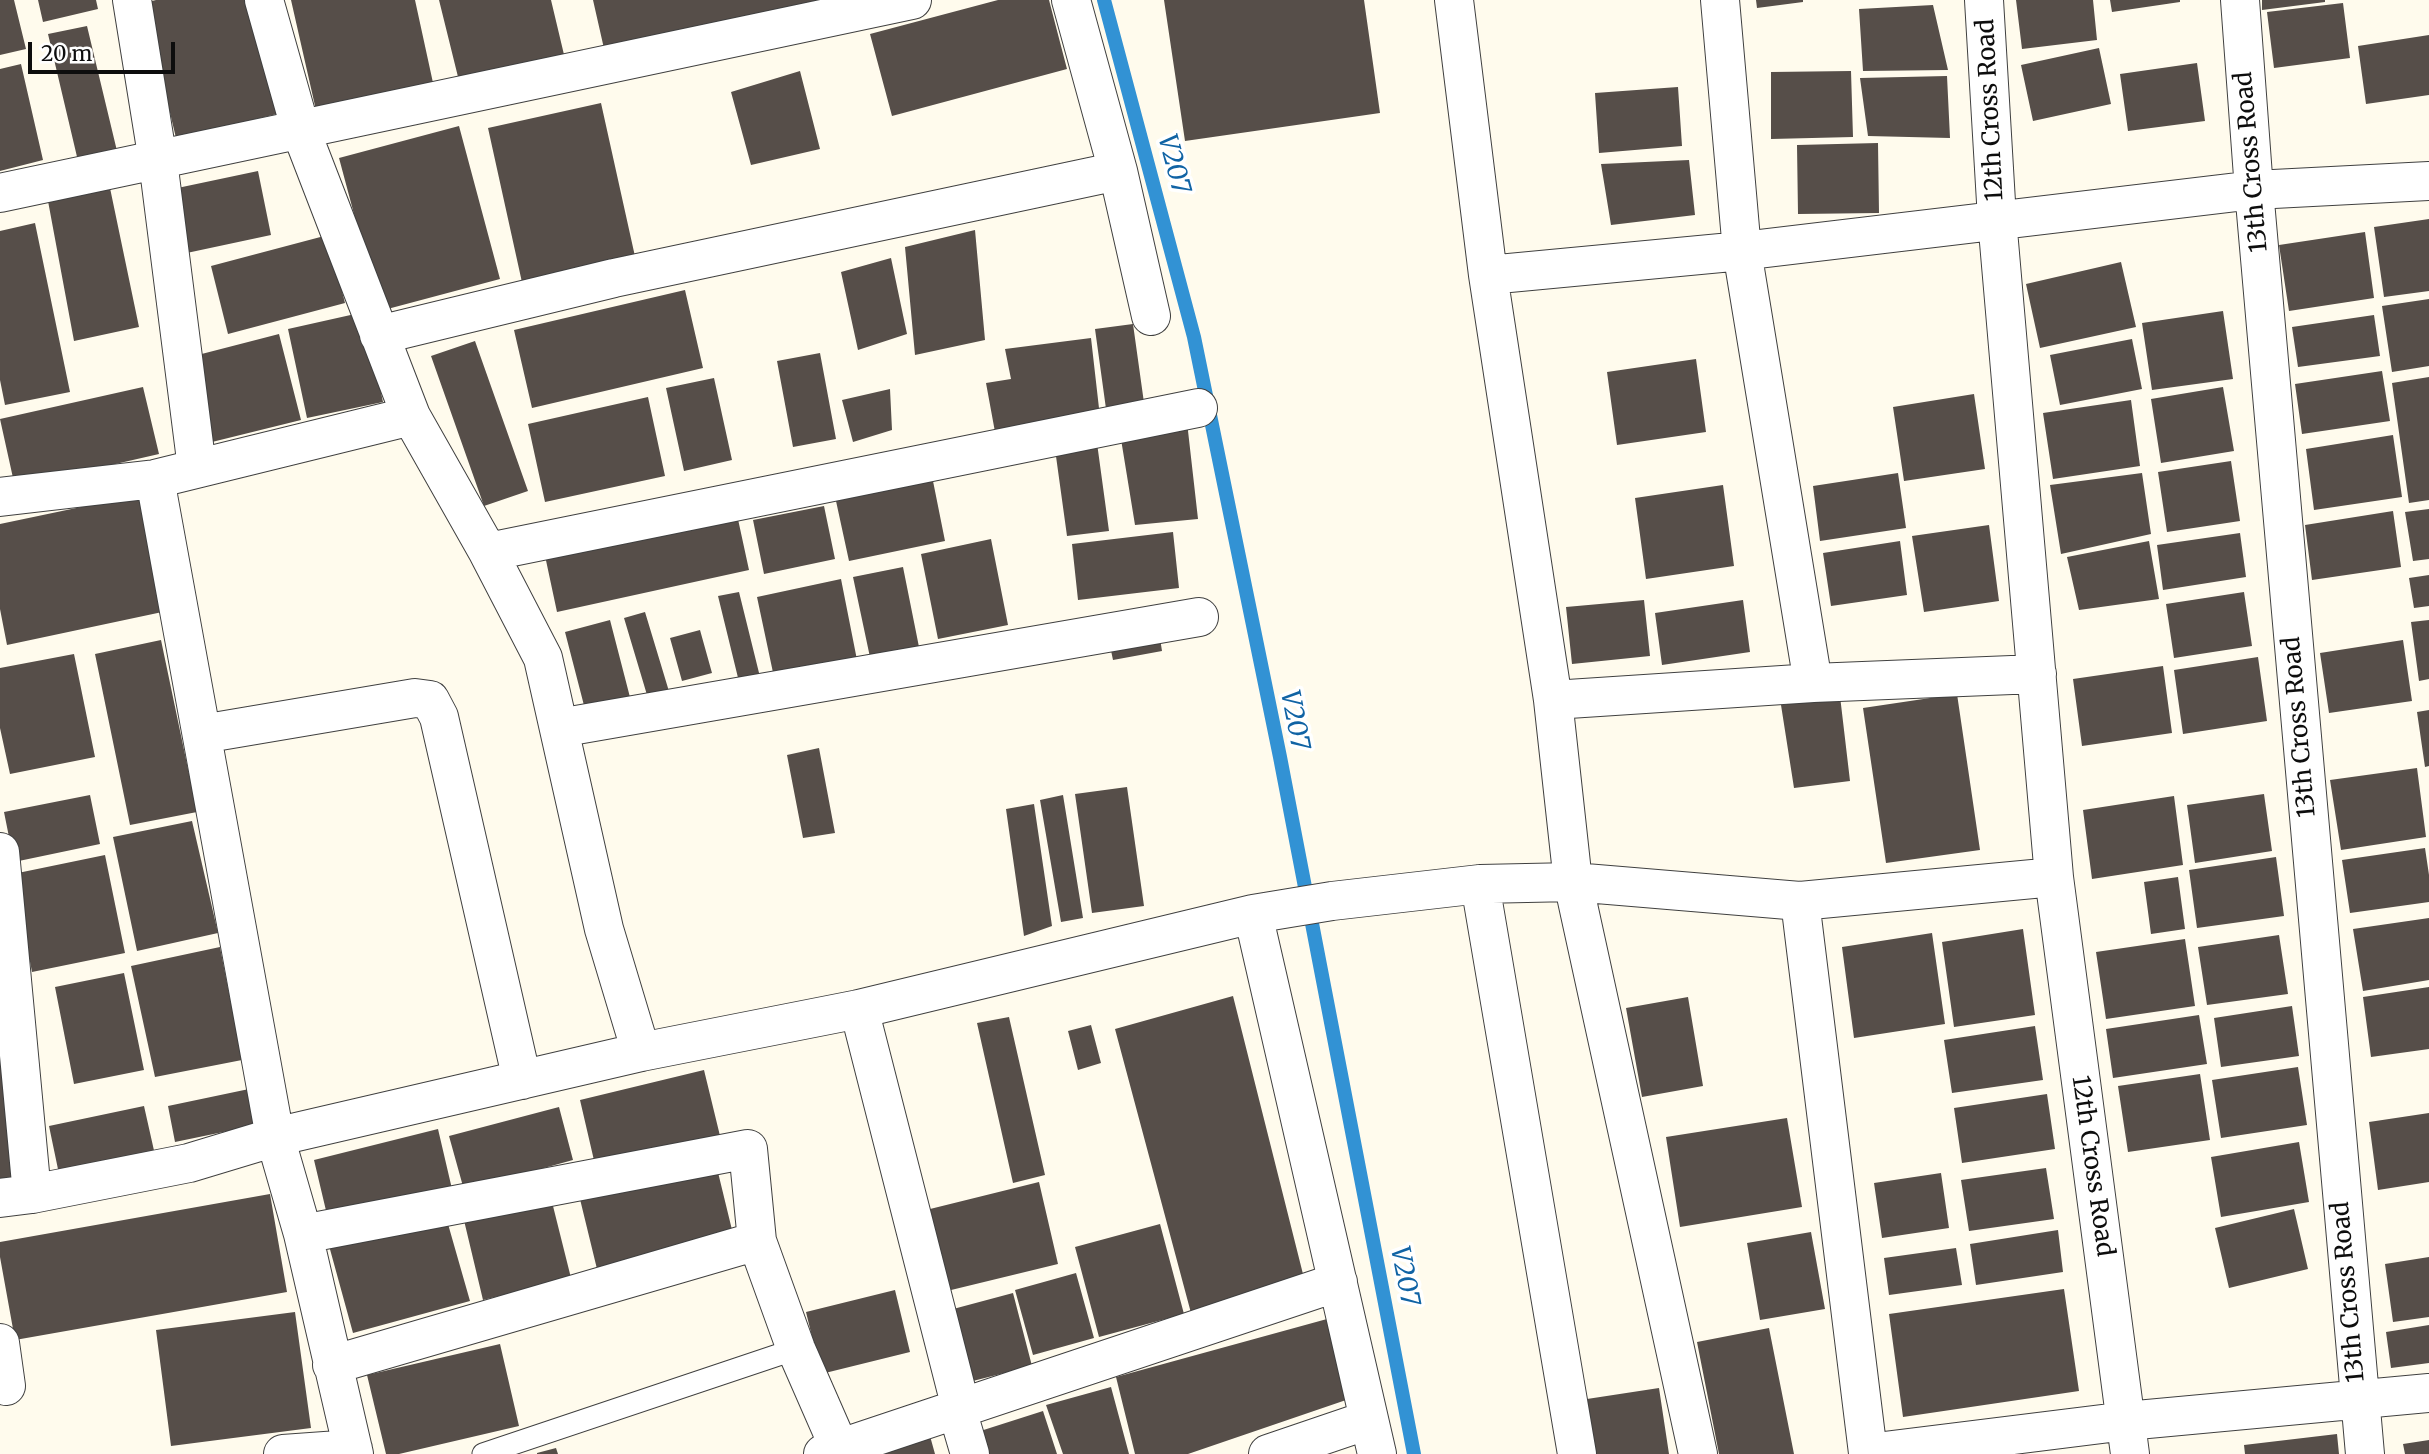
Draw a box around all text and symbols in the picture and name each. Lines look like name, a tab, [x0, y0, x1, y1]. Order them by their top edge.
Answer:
street label: 12th Cross Road	[1972, 18, 2010, 202]
scale bar	[32, 28, 178, 72]
text: 20 m	[41, 40, 92, 67]
street label: 13th Cross Road	[2230, 70, 2274, 254]
water label: V207	[1150, 131, 1196, 197]
street label: 13th Cross Road	[2278, 635, 2322, 819]
water label: V207	[1273, 688, 1315, 752]
street label: 12th Cross Road	[2065, 1074, 2119, 1258]
street label: 13th Cross Road	[2327, 1200, 2371, 1384]
water label: V207	[1383, 1244, 1425, 1308]

